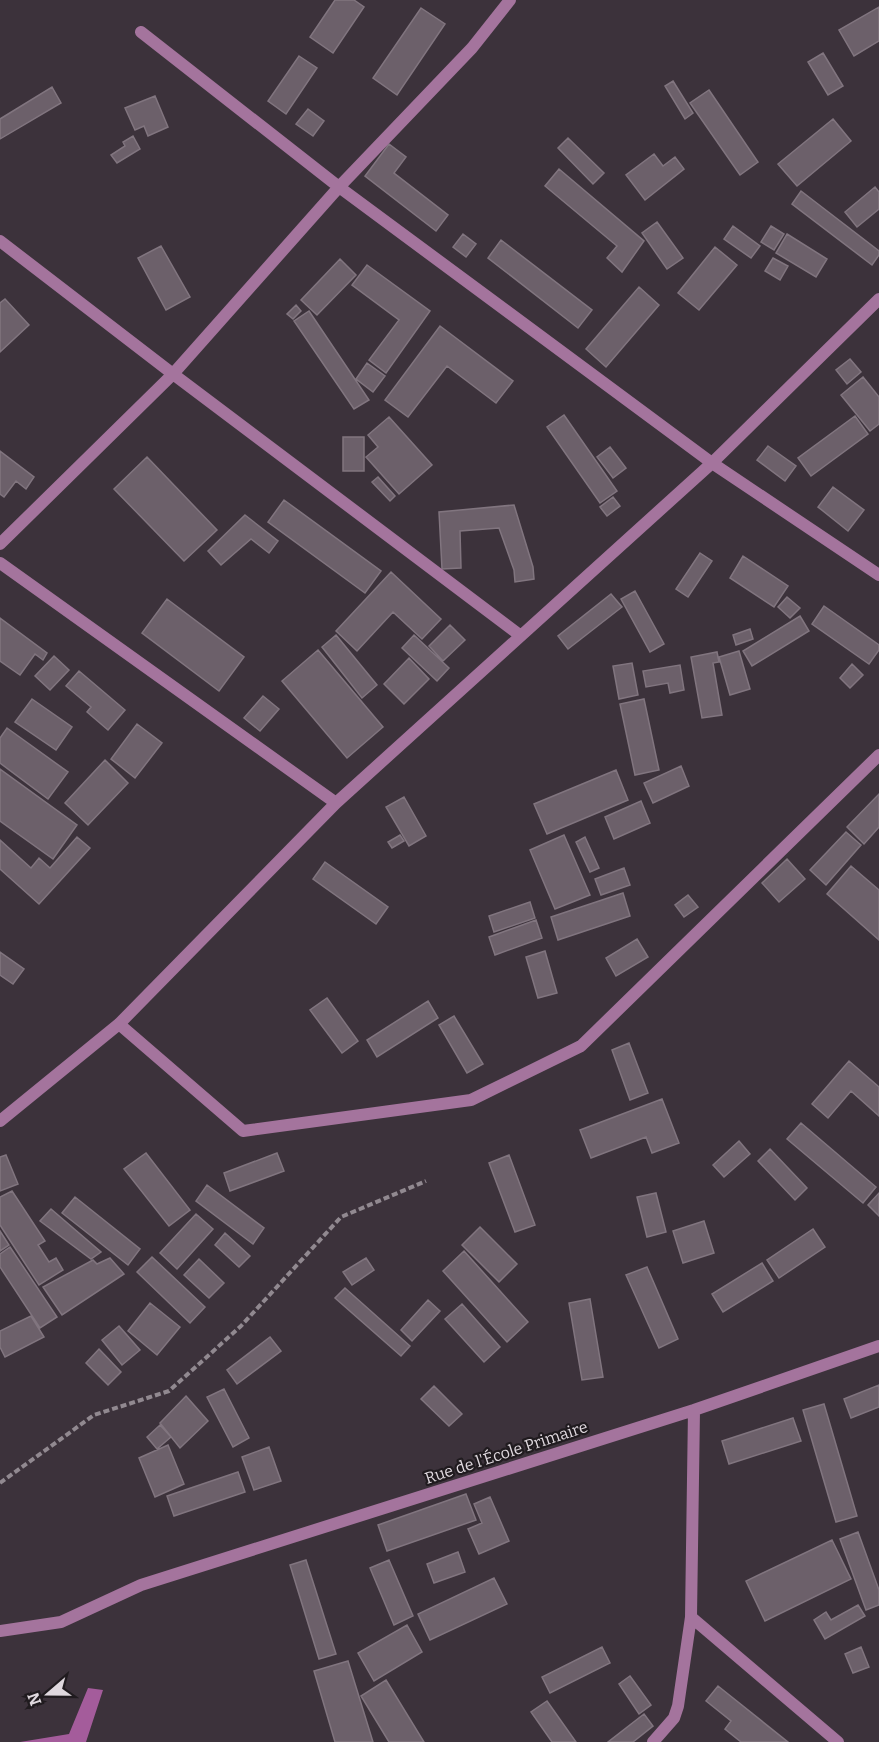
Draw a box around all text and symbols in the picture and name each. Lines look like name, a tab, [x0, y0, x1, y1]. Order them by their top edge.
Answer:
street label: Rue de l'École Primaire	[422, 1416, 590, 1488]
north arrow	[18, 1664, 78, 1724]
text: N	[23, 1690, 45, 1708]

